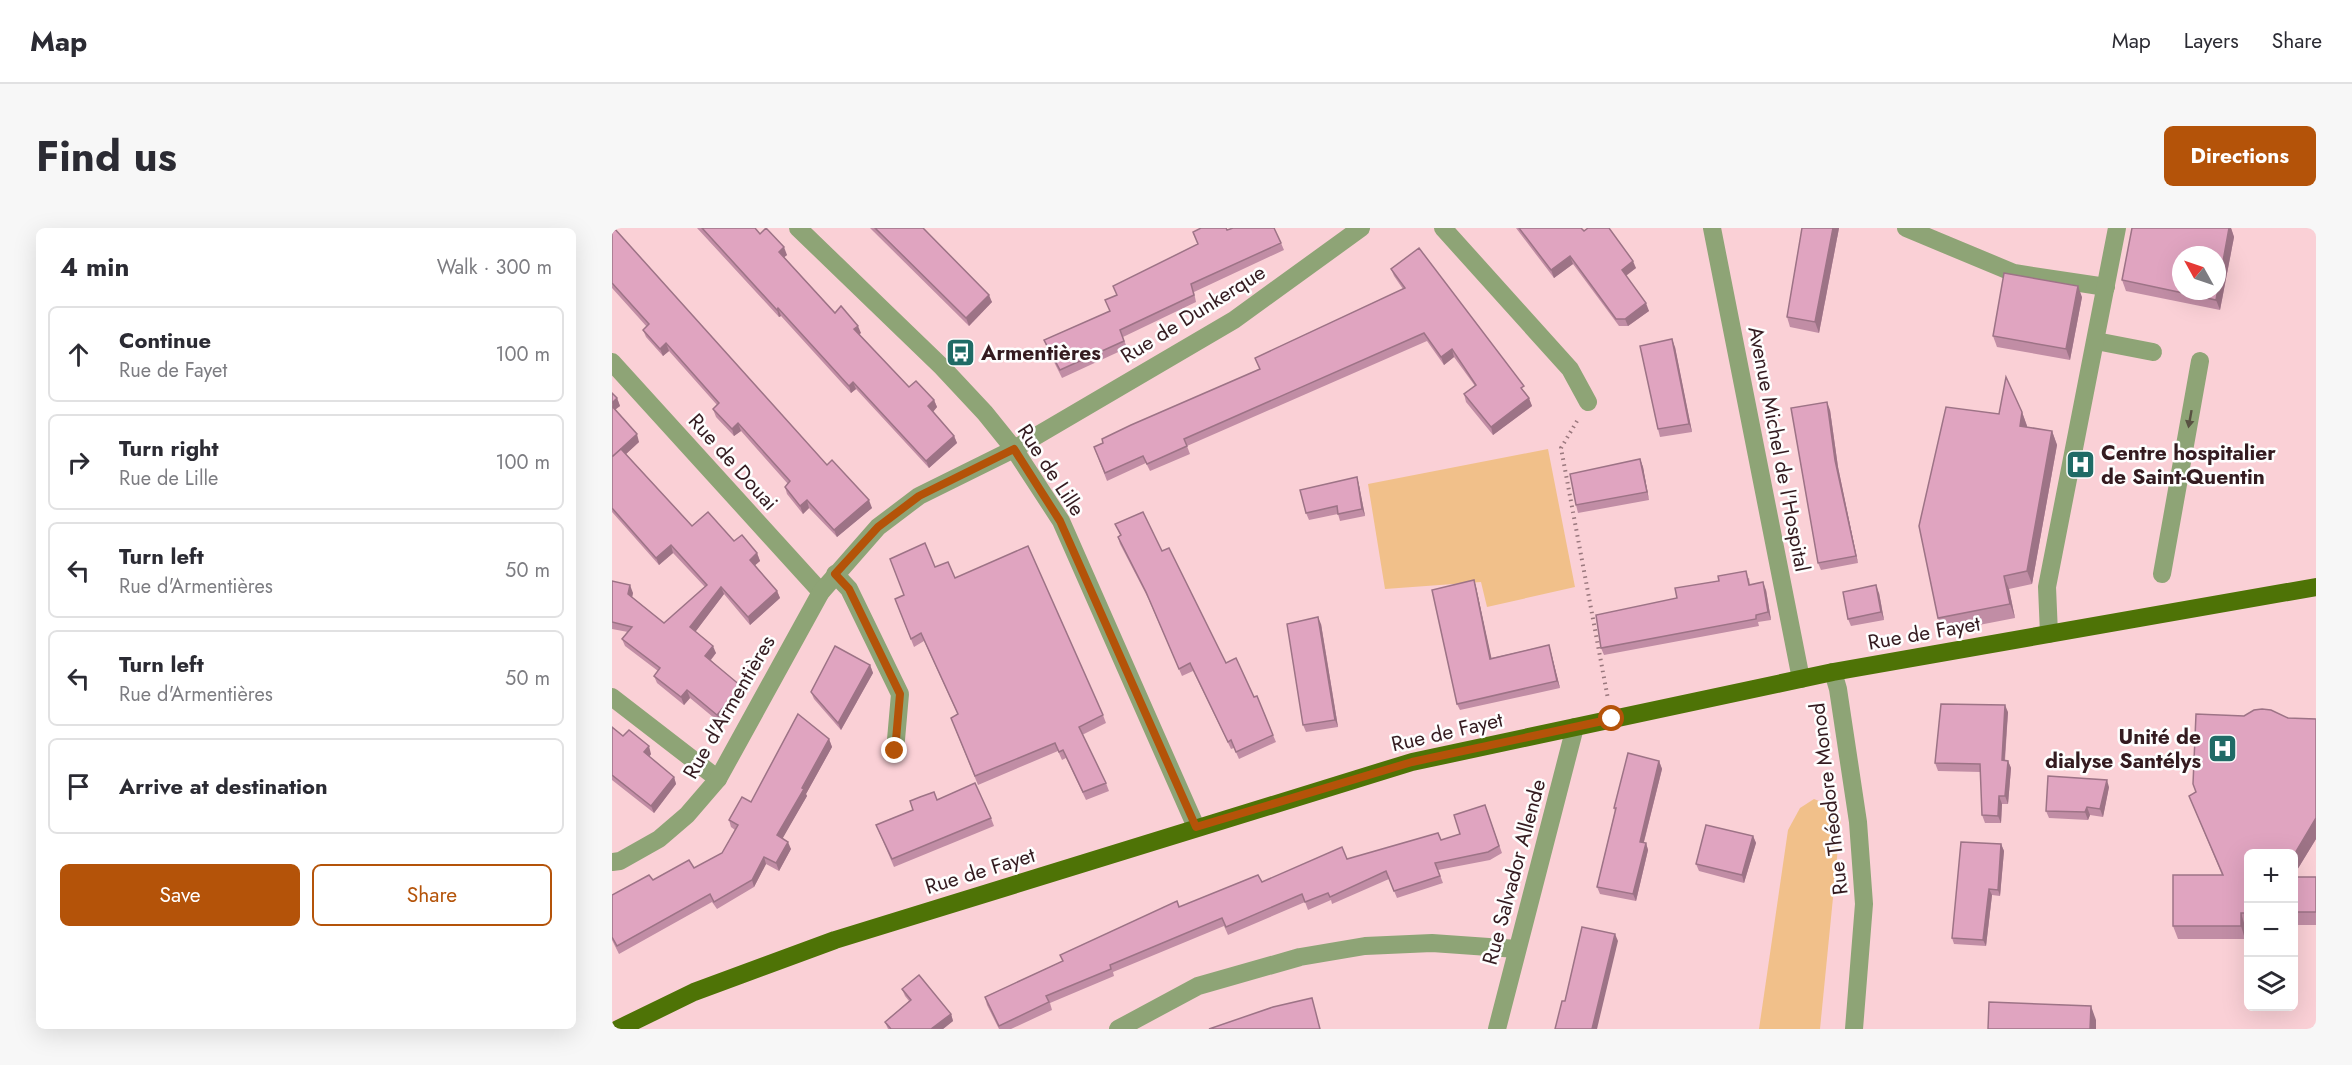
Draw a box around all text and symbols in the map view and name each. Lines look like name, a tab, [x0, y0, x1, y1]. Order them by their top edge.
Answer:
text: Map	[30, 21, 87, 62]
text: Map	[2112, 26, 2151, 56]
text: Layers	[2184, 26, 2239, 56]
text: Share	[2272, 26, 2322, 56]
text: Find us	[36, 126, 177, 187]
button: Directions	[2164, 126, 2316, 186]
north arrow	[2172, 246, 2226, 300]
text: 4 min	[60, 248, 129, 286]
text: Walk · 300 m	[437, 253, 552, 282]
street label: Rue de Dunkerque	[1115, 257, 1271, 371]
text: Continue	[119, 324, 211, 356]
street label: Avenue Michel de l'Hospital	[1740, 324, 1818, 574]
bus stop icon: Armentières	[944, 337, 976, 369]
icon: ahead	[62, 338, 95, 371]
place label: Armentières	[980, 338, 1101, 368]
text: 100 m	[495, 340, 550, 369]
text: Rue de Fayet	[119, 356, 227, 385]
street label: Rue de Douai	[681, 407, 785, 517]
one-way arrow	[2185, 409, 2194, 428]
street label: Rue de Lille	[1010, 418, 1092, 522]
text: Turn right	[119, 432, 219, 464]
place label: Centre hospitalier de Saint-Quentin	[2101, 438, 2276, 492]
icon: right	[62, 446, 95, 479]
text: 100 m	[495, 448, 550, 477]
hospital icon: Centre hospitalier de Saint-Quentin	[2064, 449, 2096, 481]
text: Rue de Lille	[119, 464, 218, 493]
text: Turn left	[119, 540, 204, 572]
icon: left	[62, 554, 95, 587]
text: 50 m	[505, 556, 550, 585]
text: Rue d'Armentières	[119, 572, 273, 601]
street label: Rue de Fayet	[1865, 608, 1983, 658]
street label: Rue d'Armentières	[676, 630, 782, 784]
text: Turn left	[119, 648, 204, 680]
icon: left	[62, 662, 95, 695]
text: 50 m	[505, 664, 550, 693]
text: Rue d'Armentières	[119, 680, 273, 709]
street label: Rue Théodore Monod	[1802, 701, 1856, 897]
street label: Rue de Fayet	[1388, 705, 1506, 759]
route start	[1598, 705, 1624, 731]
place label: Unité de dialyse Santélys	[2045, 722, 2201, 776]
hospital icon: Unité de dialyse Santélys	[2206, 733, 2238, 765]
route end	[881, 737, 907, 763]
icon: arrive	[62, 770, 95, 803]
text: Arrive at destination	[119, 770, 328, 802]
street label: Rue Salvador Allende	[1475, 776, 1553, 968]
street label: Rue de Fayet	[921, 840, 1039, 902]
map controls	[2244, 849, 2298, 1011]
button: +	[2244, 849, 2298, 903]
button: Save	[60, 864, 300, 926]
button: Share	[312, 864, 552, 926]
button: −	[2244, 903, 2298, 957]
button: layers	[2244, 957, 2298, 1011]

